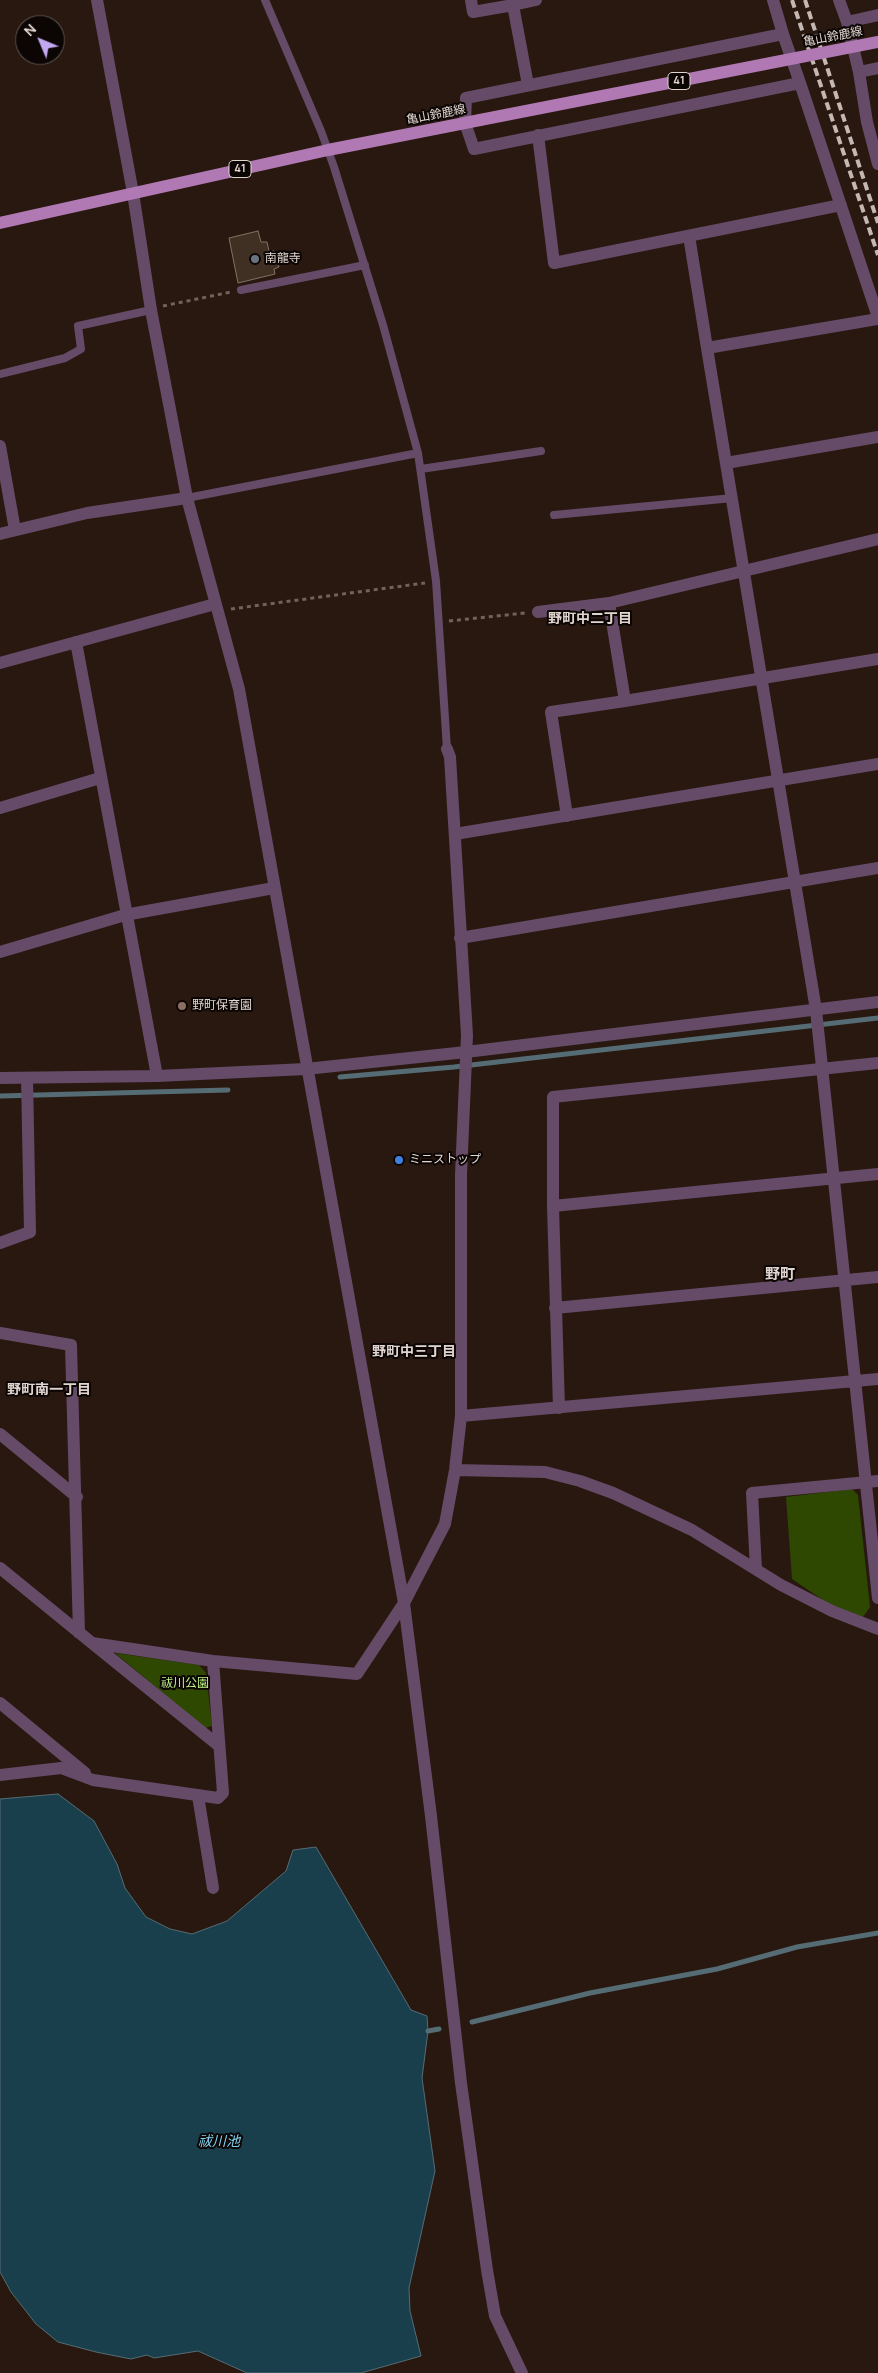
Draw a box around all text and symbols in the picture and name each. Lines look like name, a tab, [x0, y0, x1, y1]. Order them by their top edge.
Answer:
north arrow	[15, 15, 65, 65]
text: N	[19, 19, 40, 40]
street label: 亀山鈴鹿線	[802, 24, 864, 50]
road number: 41	[668, 72, 690, 90]
street label: 亀山鈴鹿線	[405, 102, 467, 128]
road number: 41	[229, 160, 251, 178]
place label: 南龍寺	[265, 252, 301, 266]
marker: 南龍寺	[249, 253, 261, 265]
district label: 野町中二丁目	[548, 611, 632, 627]
place label: 野町保育園	[192, 999, 252, 1013]
marker: 野町保育園	[176, 1000, 188, 1012]
place label: ミニストップ	[409, 1153, 481, 1167]
marker: ミニストップ	[393, 1154, 405, 1166]
district label: 野町	[765, 1266, 795, 1284]
district label: 野町中三丁目	[372, 1344, 456, 1360]
district label: 野町南一丁目	[7, 1382, 91, 1398]
park label: 祓川公園	[161, 1677, 209, 1691]
water label: 祓川池	[198, 2134, 240, 2150]

